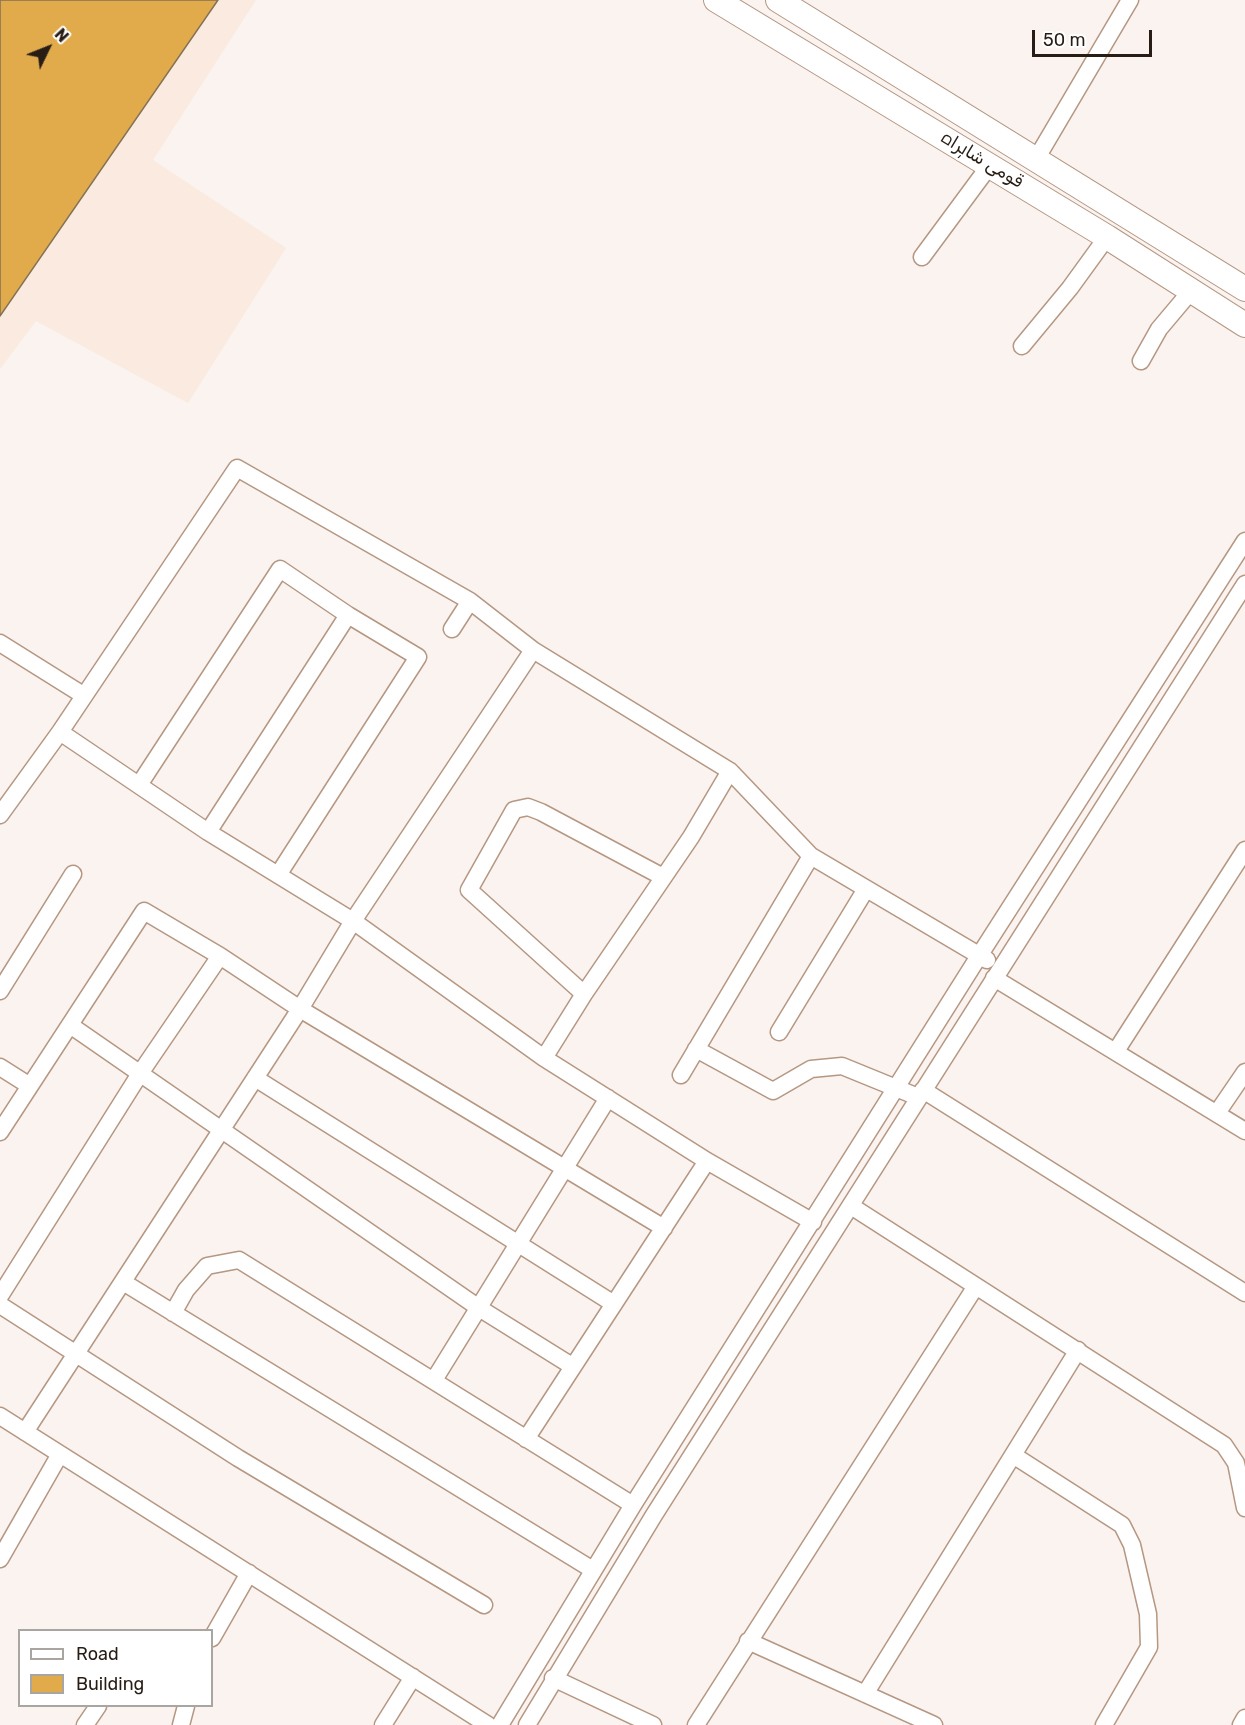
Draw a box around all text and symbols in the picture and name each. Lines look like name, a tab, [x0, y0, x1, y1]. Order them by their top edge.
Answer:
north arrow	[18, 18, 78, 78]
scale bar	[1035, 18, 1155, 56]
text: N	[51, 25, 72, 46]
text: 50 m	[1043, 29, 1086, 51]
street label: قومی شاہراہ	[937, 127, 1027, 193]
legend	[18, 1629, 213, 1707]
text: Road	[76, 1643, 119, 1665]
text: Building	[76, 1673, 144, 1695]

